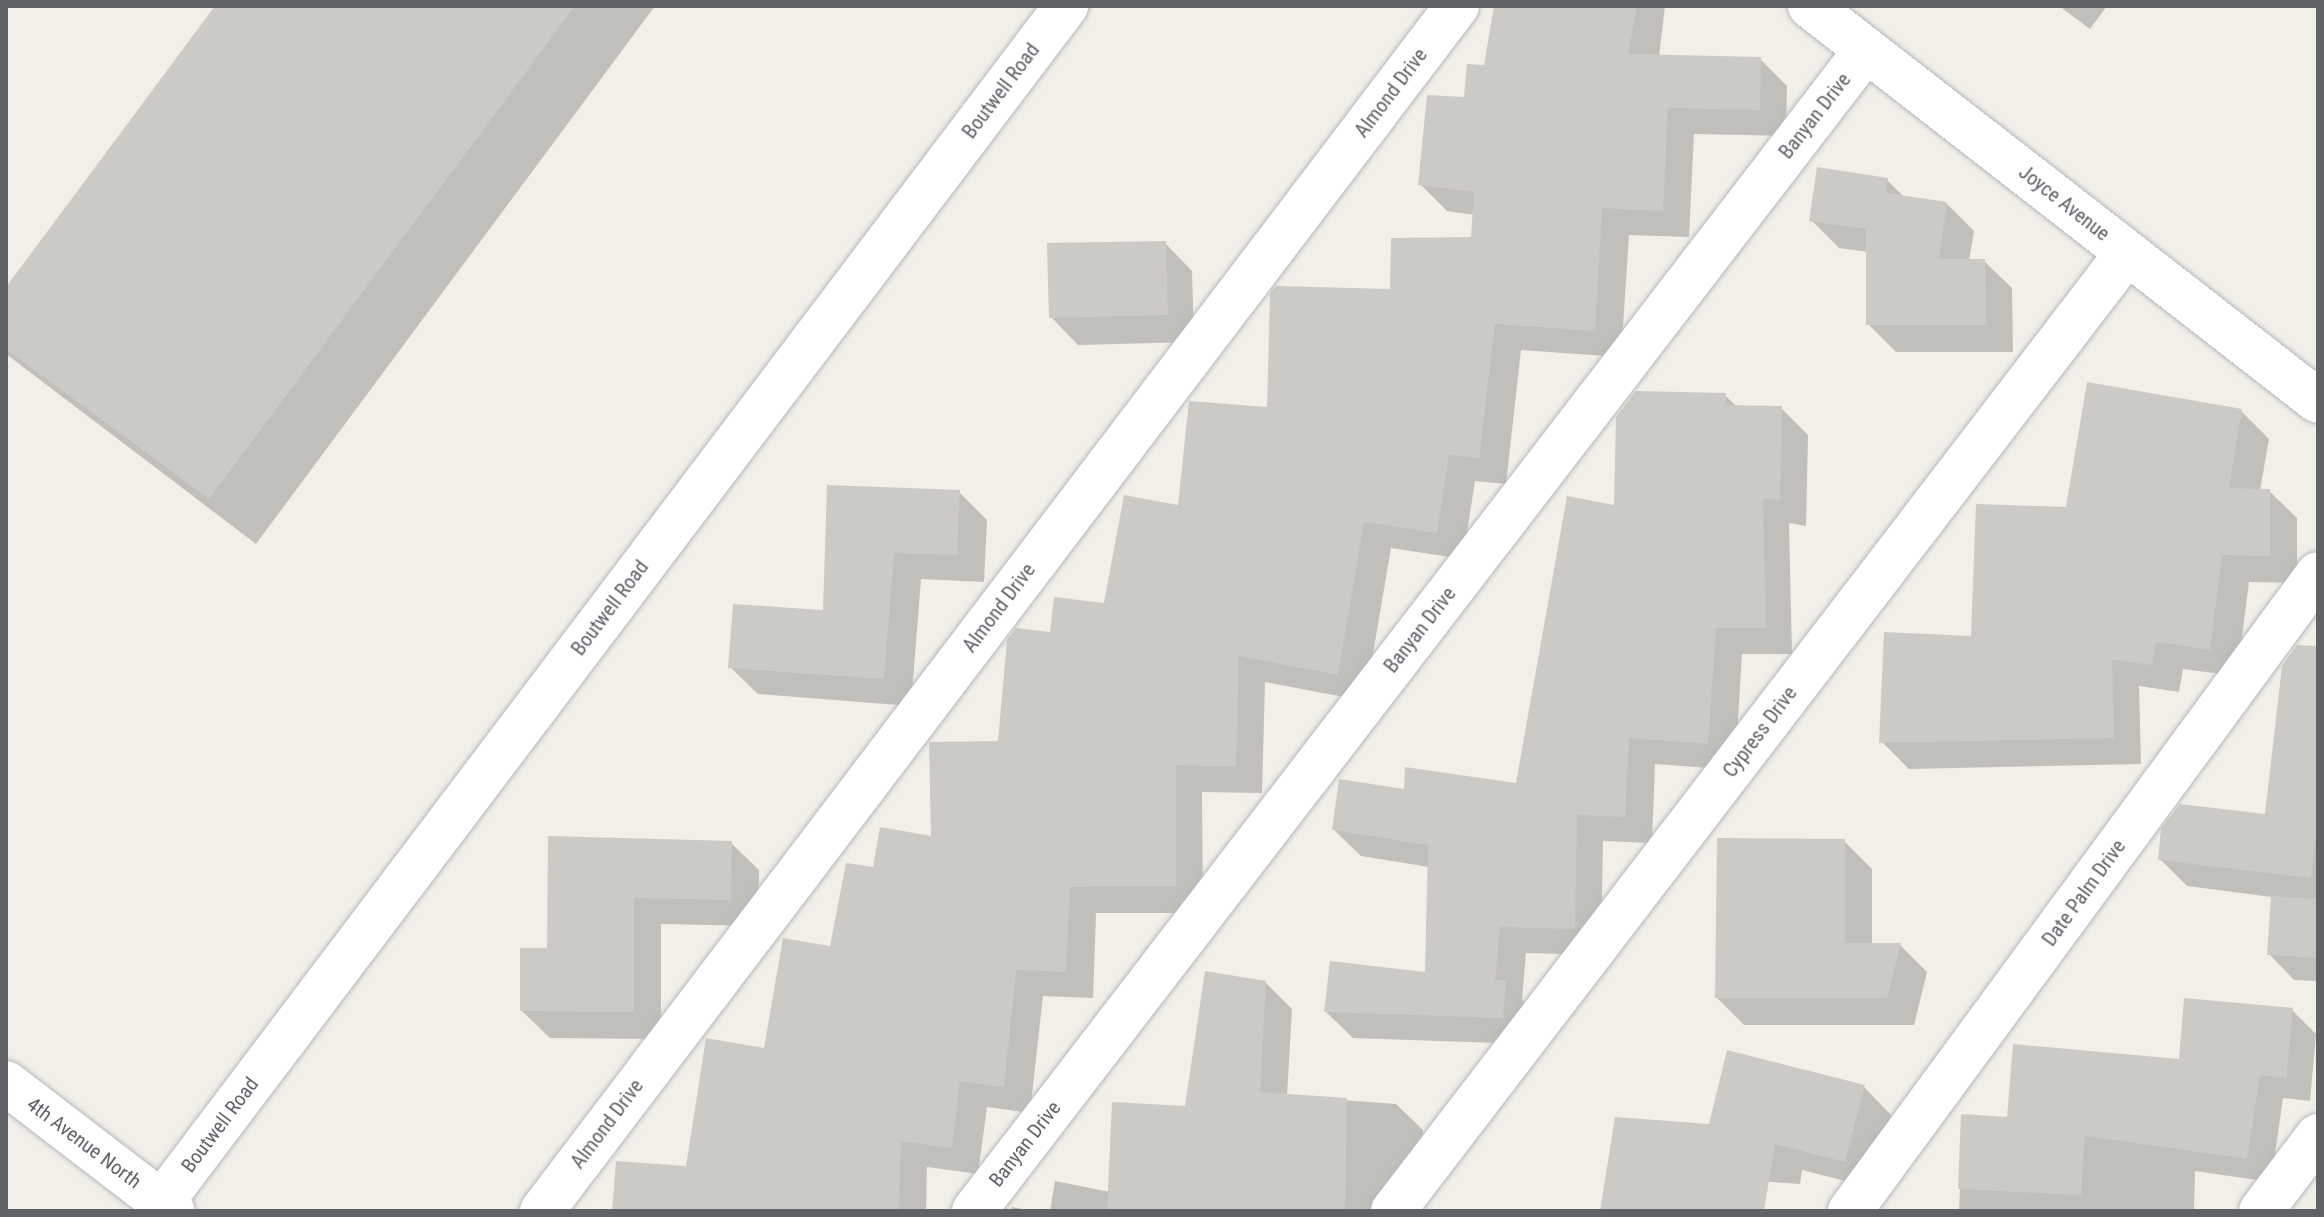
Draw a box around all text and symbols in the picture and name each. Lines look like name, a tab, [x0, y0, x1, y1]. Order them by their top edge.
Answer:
street label: Boutwell Road	[957, 39, 1045, 143]
street label: Almond Drive	[1350, 44, 1432, 142]
street label: Banyan Drive	[1774, 68, 1856, 164]
street label: Joyce Avenue	[2014, 160, 2114, 246]
street label: Boutwell Road	[566, 556, 654, 660]
street label: Almond Drive	[958, 559, 1040, 657]
street label: Banyan Drive	[1379, 582, 1461, 678]
street label: Cypress Drive	[1718, 682, 1802, 782]
street label: Date Palm Drive	[2037, 835, 2131, 951]
street label: Boutwell Road	[176, 1073, 264, 1177]
street label: Almond Drive	[566, 1075, 648, 1173]
street label: 4th Avenue North	[22, 1092, 146, 1194]
street label: Banyan Drive	[984, 1096, 1066, 1192]

